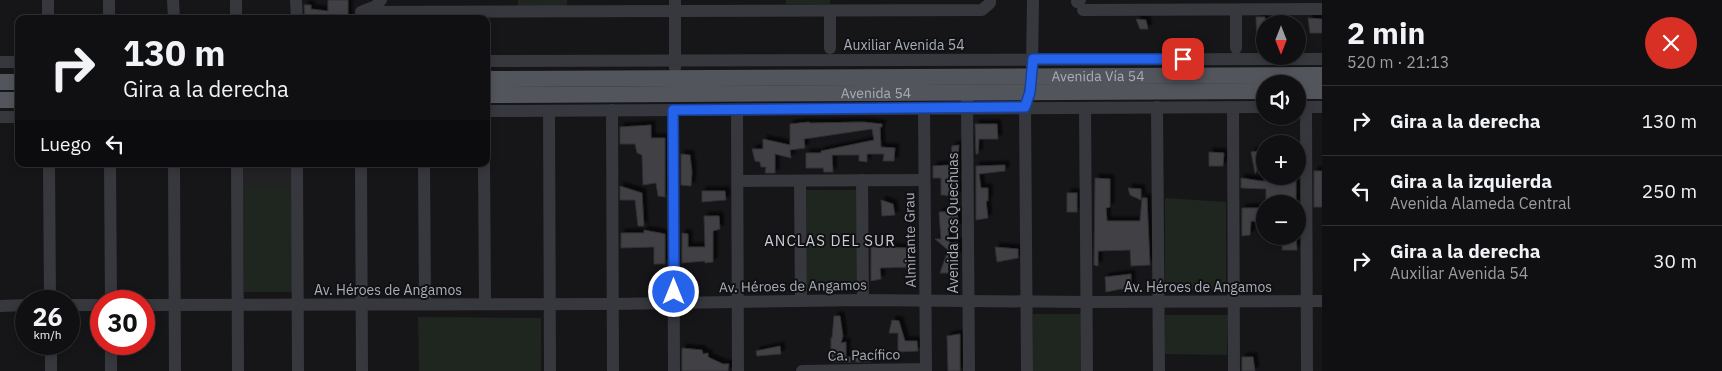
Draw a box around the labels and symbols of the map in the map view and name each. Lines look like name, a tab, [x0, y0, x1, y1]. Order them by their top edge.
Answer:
north arrow	[1256, 15, 1306, 65]
street label: Auxiliar Avenida 54	[843, 36, 965, 54]
pin	[1162, 38, 1204, 80]
street label: Avenida Vía 54	[1051, 67, 1145, 85]
street label: Avenida 54	[841, 84, 911, 102]
street label: Avenida Los Quechuas	[944, 152, 962, 294]
street label: Almirante Grau	[900, 192, 920, 288]
district label: ANCLAS DEL SUR	[764, 231, 896, 250]
position arrow	[647, 265, 699, 317]
street label: Av. Héroes de Angamos	[719, 276, 867, 296]
street label: Av. Héroes de Angamos	[1124, 278, 1272, 296]
street label: Av. Héroes de Angamos	[314, 281, 462, 299]
speed limit sign: 30	[90, 290, 155, 355]
street label: Ca. Pacífico	[828, 345, 901, 365]

